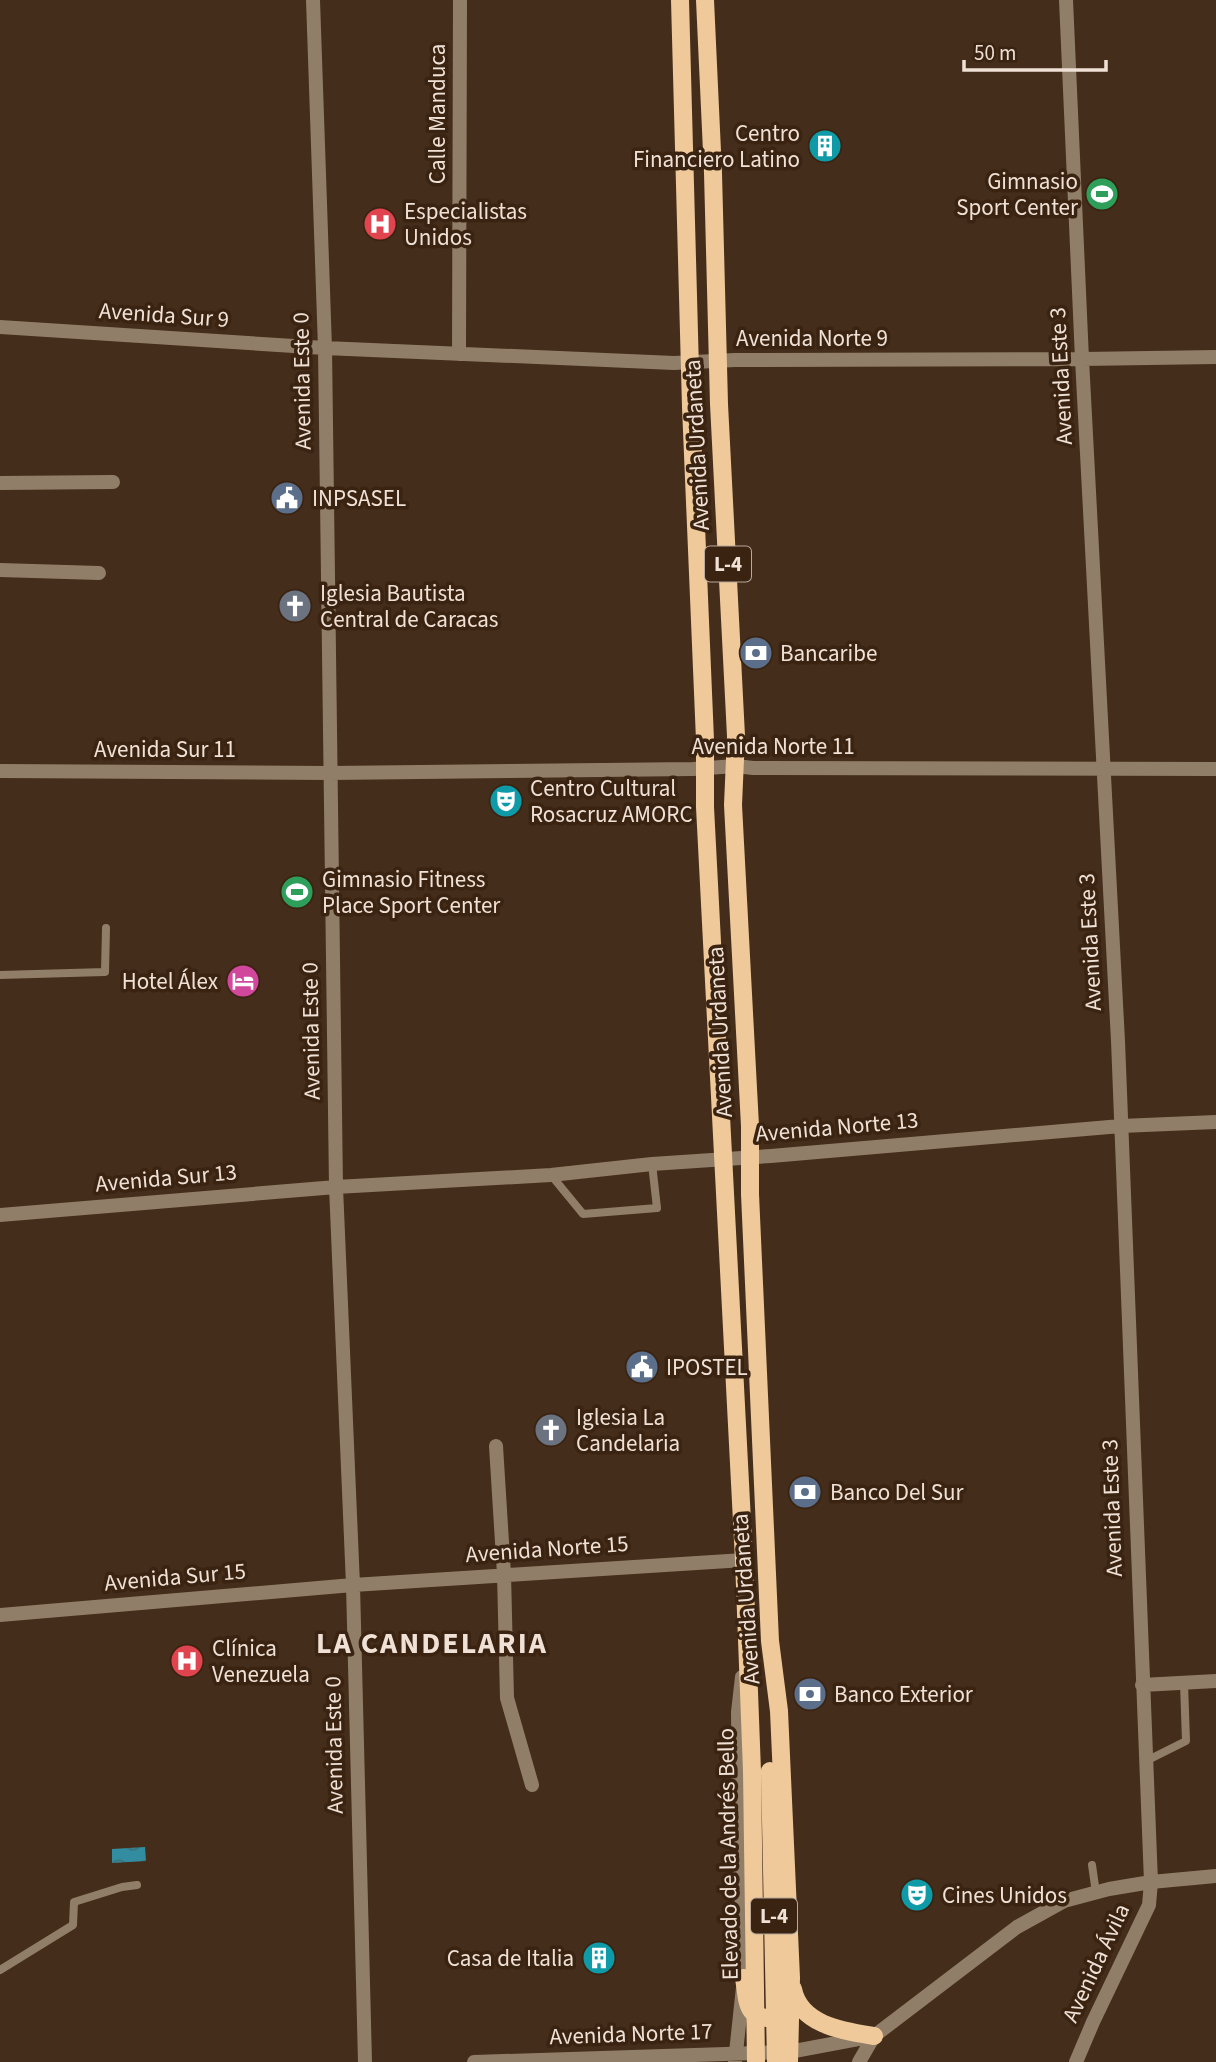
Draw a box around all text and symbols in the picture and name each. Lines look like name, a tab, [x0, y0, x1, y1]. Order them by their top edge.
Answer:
scale bar	[964, 28, 1106, 72]
text: 50 m	[974, 38, 1016, 68]
street label: Calle Manduca	[421, 44, 454, 184]
place label: Centro Financiero Latino	[633, 117, 800, 176]
building icon: Centro Financiero Latino	[806, 127, 844, 165]
place label: Gimnasio Sport Center	[956, 165, 1079, 224]
sports icon: Gimnasio Sport Center	[1083, 175, 1121, 213]
place label: Especialistas Unidos	[404, 195, 527, 254]
hospital icon: Especialistas Unidos	[361, 205, 399, 243]
street label: Avenida Sur 9	[98, 294, 230, 336]
street label: Avenida Este 3	[1041, 306, 1081, 446]
street label: Avenida Este 0	[284, 312, 320, 450]
street label: Avenida Norte 9	[736, 322, 888, 355]
street label: Avenida Urdaneta	[676, 359, 718, 531]
public building icon: INPSASEL	[268, 479, 306, 517]
place label: INPSASEL	[312, 482, 406, 515]
road number: L-4	[705, 546, 751, 582]
place label: Iglesia Bautista Central de Caracas	[320, 577, 498, 636]
church icon: Iglesia Bautista Central de Caracas	[276, 587, 314, 625]
bank icon: Bancaribe	[737, 634, 775, 672]
place label: Bancaribe	[780, 637, 877, 670]
street label: Avenida Norte 11	[691, 730, 855, 763]
street label: Avenida Sur 11	[94, 733, 236, 766]
place label: Centro Cultural Rosacruz AMORC	[530, 772, 693, 831]
theatre icon: Centro Cultural Rosacruz AMORC	[487, 782, 525, 820]
place label: Gimnasio Fitness Place Sport Center	[322, 863, 501, 922]
street label: Avenida Este 3	[1070, 872, 1110, 1012]
sports icon: Gimnasio Fitness Place Sport Center	[278, 873, 316, 911]
street label: Avenida Urdaneta	[699, 946, 741, 1118]
hotel icon: Hotel Álex	[224, 962, 262, 1000]
street label: Avenida Este 0	[293, 962, 329, 1100]
place label: Hotel Álex	[122, 965, 218, 998]
street label: Avenida Norte 13	[754, 1103, 920, 1151]
street label: Avenida Sur 13	[94, 1155, 238, 1201]
public building icon: IPOSTEL	[623, 1348, 661, 1386]
place label: IPOSTEL	[666, 1351, 748, 1384]
place label: Iglesia La Candelaria	[576, 1401, 680, 1460]
church icon: Iglesia La Candelaria	[532, 1411, 570, 1449]
street label: Avenida Este 3	[1093, 1439, 1131, 1577]
bank icon: Banco Del Sur	[786, 1473, 824, 1511]
place label: Banco Del Sur	[830, 1476, 965, 1509]
street label: Avenida Urdaneta	[724, 1512, 768, 1686]
street label: Avenida Norte 15	[464, 1527, 630, 1571]
street label: Avenida Sur 15	[103, 1554, 247, 1600]
district label: LA CANDELARIA	[316, 1622, 548, 1665]
place label: Clínica Venezuela	[212, 1632, 310, 1691]
hospital icon: Clínica Venezuela	[168, 1642, 206, 1680]
bank icon: Banco Exterior	[791, 1675, 829, 1713]
street label: Avenida Este 0	[316, 1676, 352, 1814]
place label: Banco Exterior	[834, 1678, 974, 1711]
street label: Elevado de la Andrés Bello	[709, 1728, 747, 1980]
theatre icon: Cines Unidos	[898, 1876, 936, 1914]
place label: Cines Unidos	[942, 1879, 1067, 1912]
road number: L-4	[751, 1898, 797, 1934]
street label: Avenida Ávila	[1054, 1898, 1138, 2028]
building icon: Casa de Italia	[580, 1939, 618, 1977]
place label: Casa de Italia	[447, 1942, 574, 1975]
street label: Avenida Norte 17	[549, 2015, 713, 2053]

